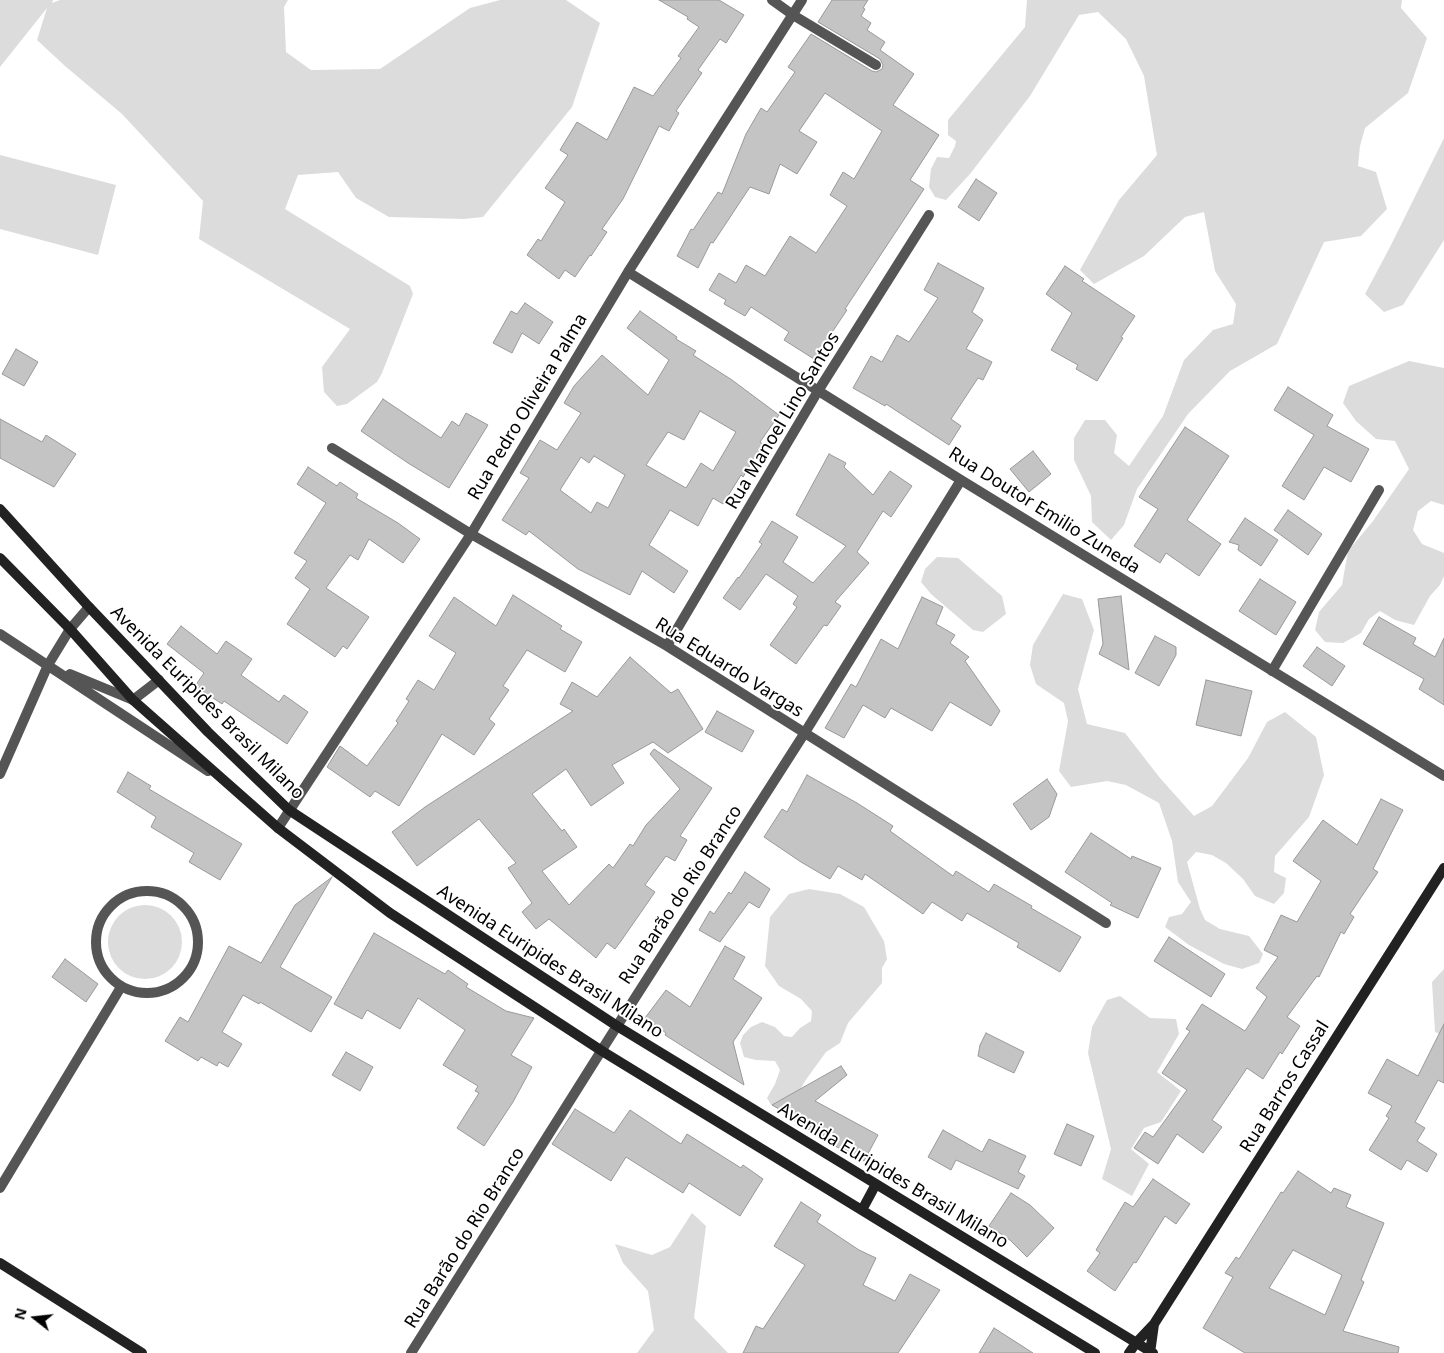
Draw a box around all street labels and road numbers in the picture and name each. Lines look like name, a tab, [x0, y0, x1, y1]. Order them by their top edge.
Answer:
street label: Rua Pedro Oliveira Palma	[464, 310, 592, 504]
street label: Rua Manoel Lino Santos	[721, 328, 845, 514]
street label: Rua Doutor Emilio Zuneda	[944, 443, 1144, 579]
street label: Avenida Euripides Brasil Milano	[106, 602, 308, 804]
street label: Rua Eduardo Vargas	[651, 614, 807, 722]
street label: Rua Barão do Rio Branco	[615, 801, 747, 989]
street label: Avenida Euripides Brasil Milano	[433, 881, 667, 1043]
street label: Rua Barros Cassal	[1236, 1017, 1334, 1157]
street label: Avenida Euripides Brasil Milano	[774, 1098, 1012, 1254]
street label: Rua Barão do Rio Branco	[400, 1144, 530, 1332]

